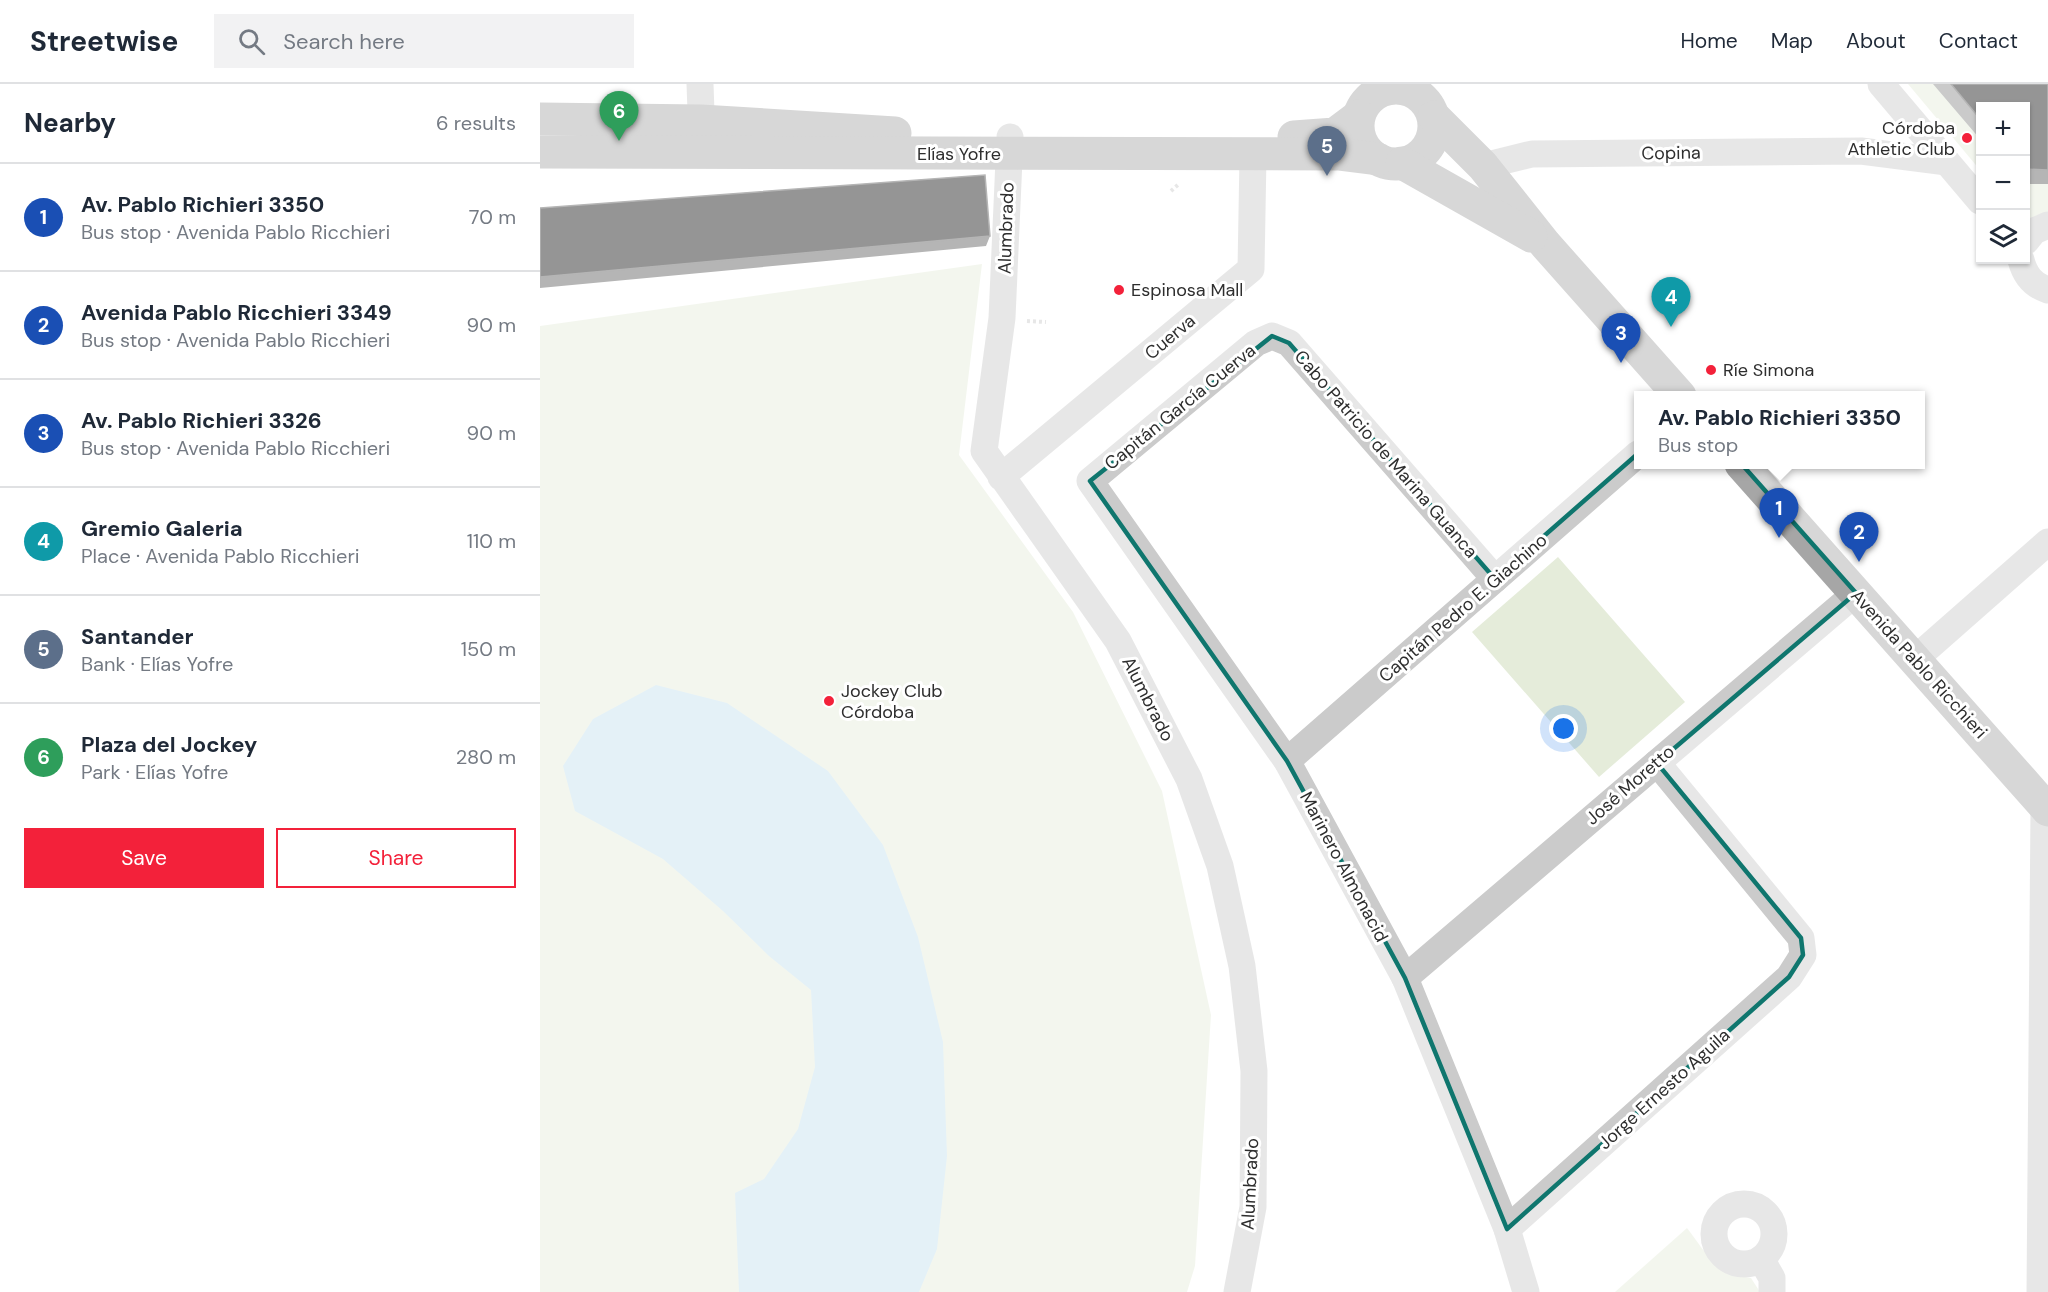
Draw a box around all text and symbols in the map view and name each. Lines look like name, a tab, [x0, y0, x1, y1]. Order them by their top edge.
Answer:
search box	[214, 14, 634, 68]
text: Streetwise	[30, 23, 178, 60]
icon: search	[235, 25, 268, 58]
text: Search here	[283, 27, 405, 56]
text: Home	[1680, 27, 1738, 55]
text: Map	[1771, 27, 1813, 55]
text: About	[1846, 27, 1906, 55]
text: Contact	[1939, 27, 2018, 55]
pin: 6	[600, 92, 638, 141]
map controls	[1976, 102, 2030, 264]
button: +	[1976, 102, 2030, 156]
text: Nearby	[24, 106, 116, 140]
text: 6 results	[436, 110, 516, 136]
place label: Córdoba Athletic Club	[1848, 116, 1955, 161]
pin: 5	[1308, 126, 1346, 176]
marker: Córdoba Athletic Club	[1960, 131, 1974, 145]
street label: Copina	[1641, 140, 1701, 166]
street label: Elías Yofre	[917, 142, 1001, 166]
button: −	[1976, 156, 2030, 210]
street label: Alumbrado	[992, 182, 1020, 274]
text: Av. Pablo Richieri 3350	[81, 190, 324, 219]
text: 1	[40, 204, 47, 230]
text: 70 m	[469, 204, 516, 230]
button: layers	[1976, 210, 2030, 264]
text: Bus stop · Avenida Pablo Ricchieri	[81, 219, 390, 245]
place label: Espinosa Mall	[1131, 278, 1243, 302]
pin: 4	[1652, 278, 1690, 327]
marker: Espinosa Mall	[1112, 283, 1126, 297]
text: Avenida Pablo Ricchieri 3349	[81, 298, 392, 327]
street label: Cuerva	[1140, 309, 1200, 365]
text: 2	[38, 312, 49, 338]
text: 90 m	[467, 312, 516, 338]
pin: 3	[1602, 314, 1640, 363]
text: Bus stop · Avenida Pablo Ricchieri	[81, 327, 390, 353]
street label: Capitán García Cuerva	[1099, 339, 1261, 475]
street label: Cabo Patricio de Marina Guanca	[1289, 345, 1483, 563]
place label: Ríe Simona	[1723, 358, 1814, 382]
marker: Ríe Simona	[1704, 363, 1718, 377]
popup	[1634, 391, 1925, 469]
text: Av. Pablo Richieri 3350	[1658, 403, 1901, 432]
text: Av. Pablo Richieri 3326	[81, 406, 322, 435]
text: 3	[37, 420, 50, 446]
text: 90 m	[467, 420, 516, 446]
text: Bus stop	[1658, 432, 1738, 458]
text: Bus stop · Avenida Pablo Ricchieri	[81, 435, 390, 461]
pin: 1	[1760, 488, 1798, 538]
pin: 2	[1840, 512, 1878, 562]
text: Gremio Galeria	[81, 514, 243, 543]
text: 4	[37, 528, 50, 554]
text: 110 m	[467, 528, 516, 554]
street label: Capitán Pedro E. Giachino	[1374, 528, 1552, 688]
text: Place · Avenida Pablo Ricchieri	[81, 543, 360, 569]
street label: Avenida Pablo Ricchieri	[1846, 584, 1992, 744]
text: Santander	[81, 622, 193, 651]
text: 5	[37, 636, 50, 662]
text: 150 m	[461, 636, 516, 662]
text: Bank · Elías Yofre	[81, 651, 233, 677]
street label: Alumbrado	[1116, 653, 1180, 745]
place label: Jockey Club Córdoba	[841, 679, 943, 724]
marker: Jockey Club Córdoba	[822, 694, 836, 708]
your location	[1549, 714, 1578, 743]
text: Plaza del Jockey	[81, 730, 257, 759]
street label: José Moretto	[1580, 740, 1680, 830]
text: 6	[37, 744, 50, 770]
text: 280 m	[456, 744, 516, 770]
text: Park · Elías Yofre	[81, 759, 228, 785]
street label: Marinero Almonacid	[1294, 788, 1394, 946]
button: Save	[24, 828, 264, 888]
button: Share	[276, 828, 516, 888]
street label: Jorge Ernesto Aguila	[1593, 1023, 1735, 1155]
street label: Alumbrado	[1236, 1137, 1264, 1231]

